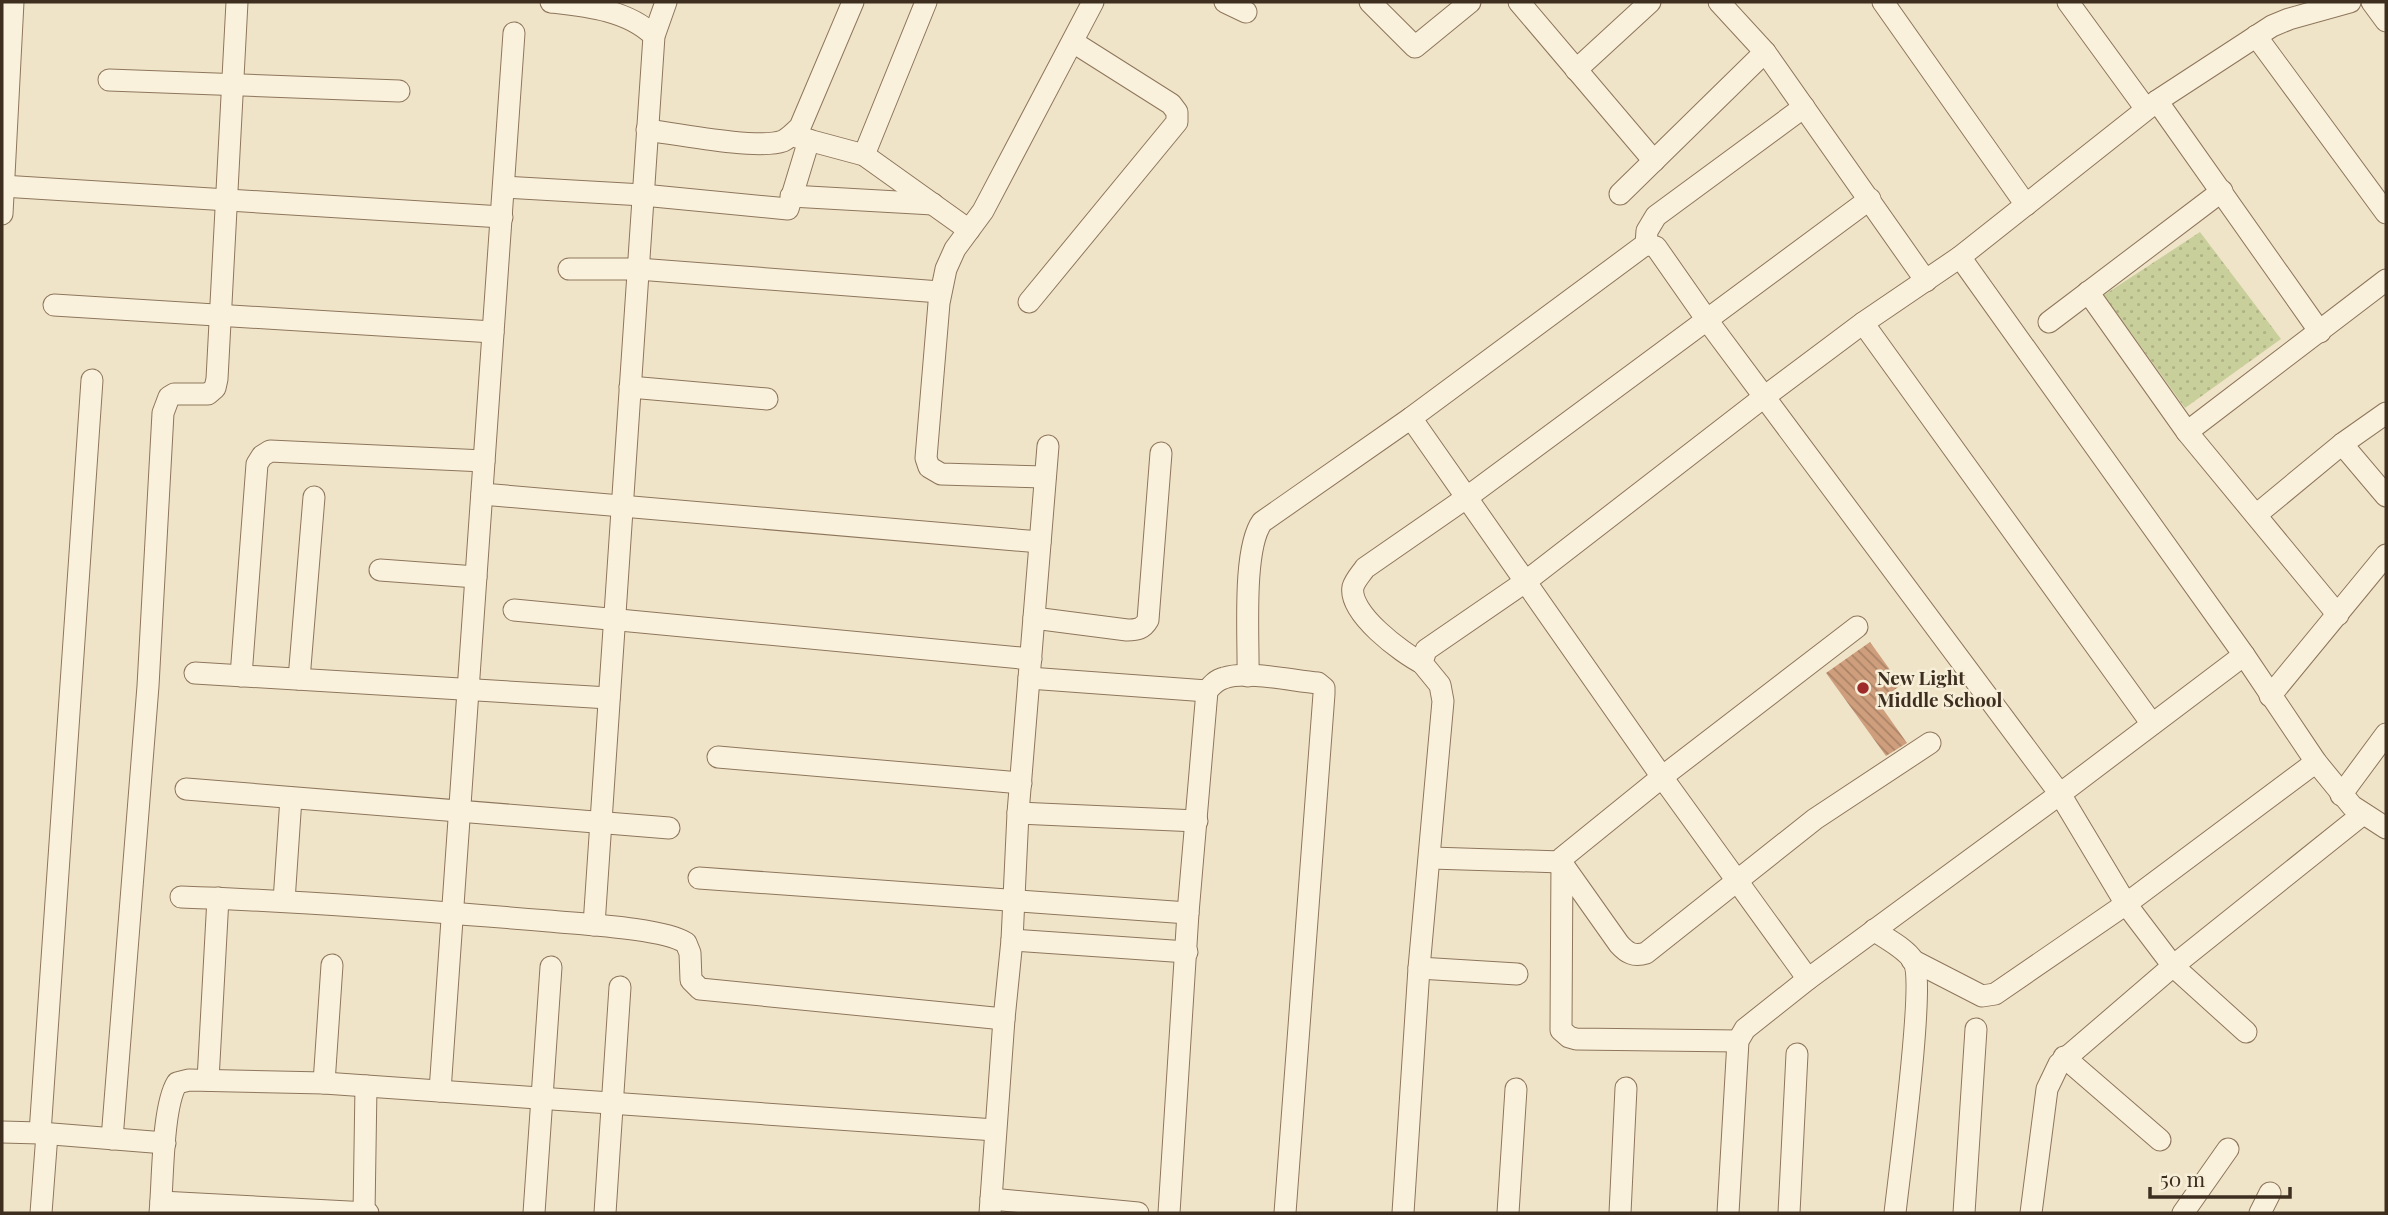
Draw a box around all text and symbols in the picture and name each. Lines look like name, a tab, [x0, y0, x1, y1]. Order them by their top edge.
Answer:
place label: New Light Middle School	[1877, 664, 2002, 712]
marker: New Light Middle School	[1855, 680, 1871, 696]
scale bar	[2150, 1156, 2290, 1200]
text: 50 m	[2160, 1164, 2206, 1192]

